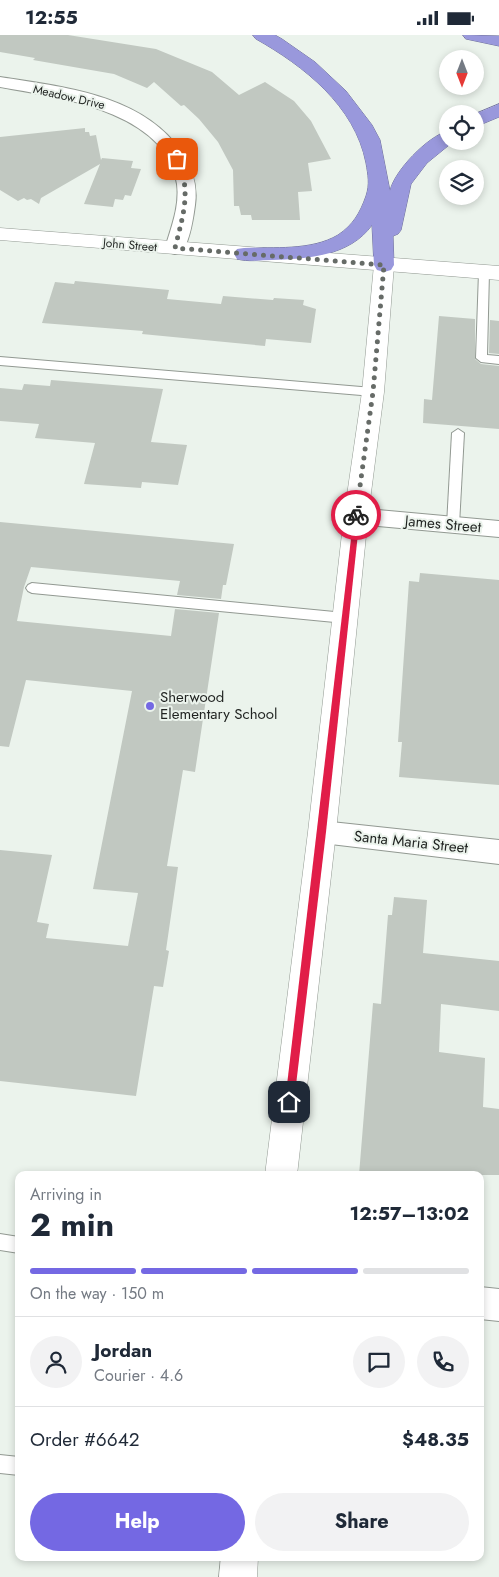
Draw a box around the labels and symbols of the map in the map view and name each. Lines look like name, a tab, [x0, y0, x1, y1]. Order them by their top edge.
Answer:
north arrow	[439, 50, 484, 95]
street label: Meadow Drive	[31, 80, 107, 114]
pin	[156, 138, 198, 180]
street label: John Street	[100, 233, 158, 256]
courier	[331, 490, 381, 540]
street label: James Street	[402, 510, 482, 538]
place label: Sherwood Elementary School	[160, 686, 277, 725]
marker: Sherwood Elementary School	[144, 700, 156, 712]
street label: Santa Maria Street	[353, 825, 470, 859]
pin	[268, 1081, 310, 1123]

